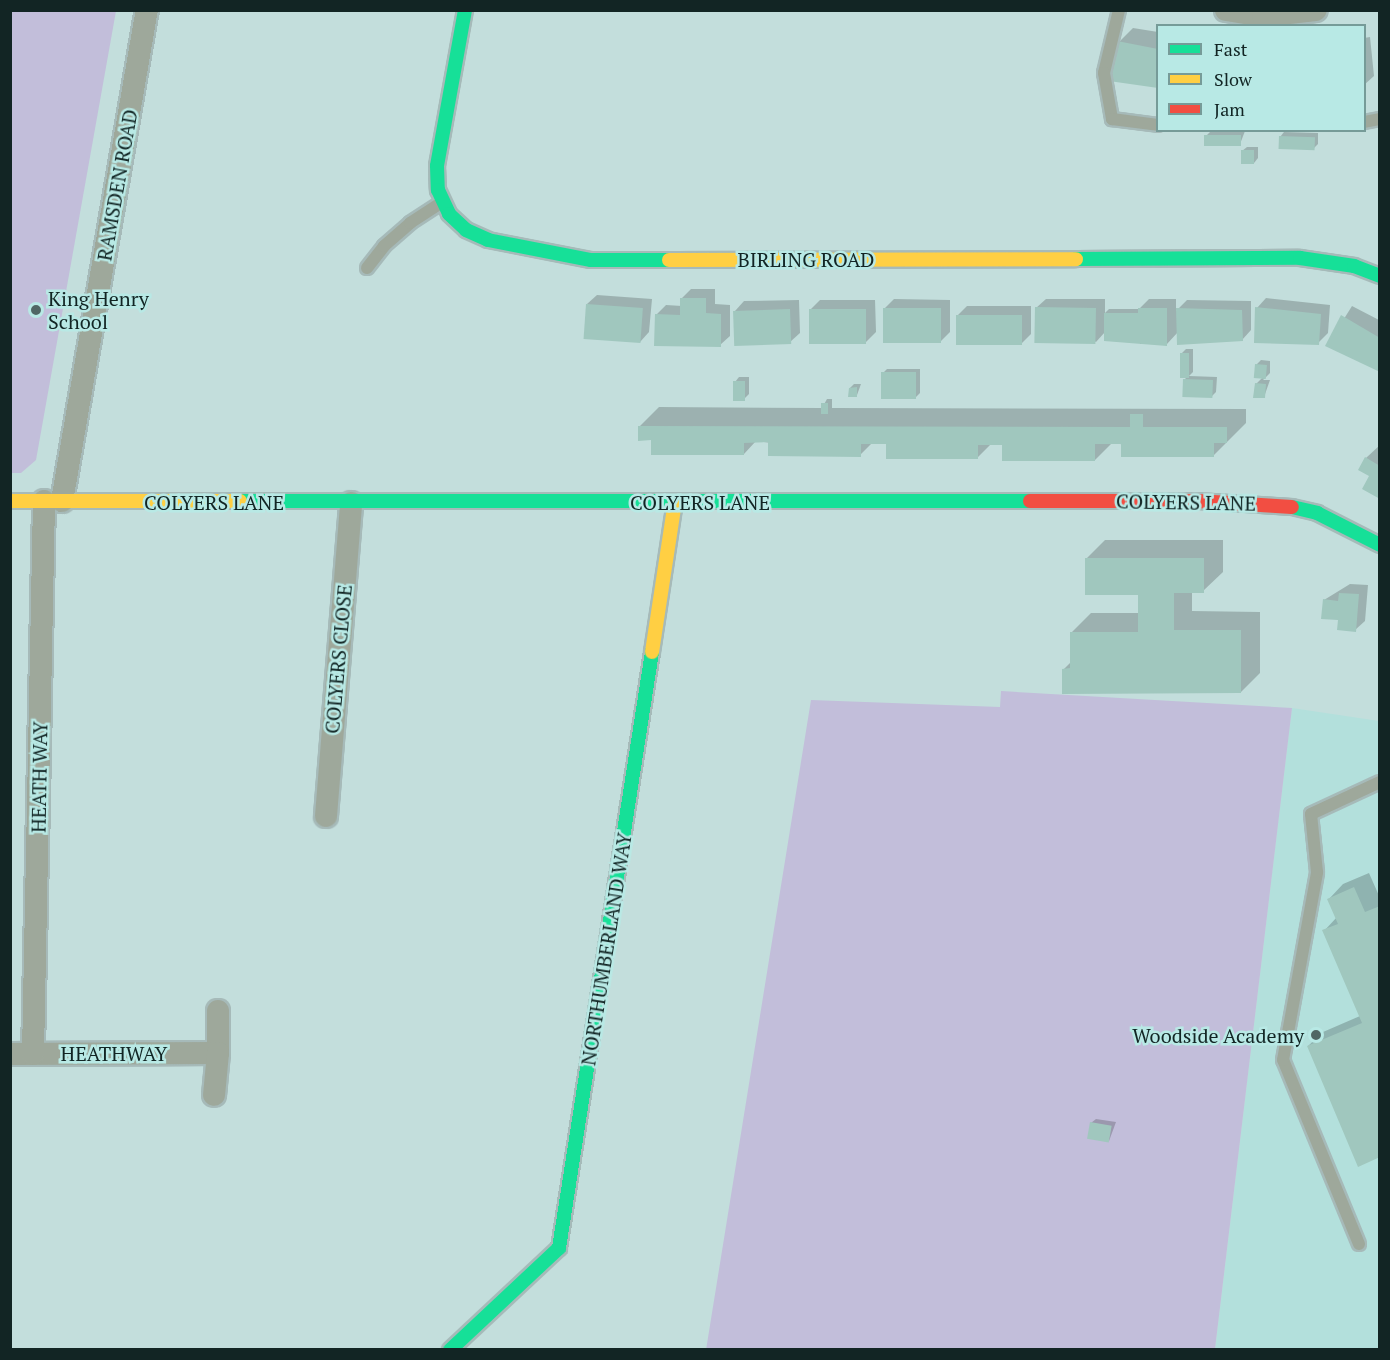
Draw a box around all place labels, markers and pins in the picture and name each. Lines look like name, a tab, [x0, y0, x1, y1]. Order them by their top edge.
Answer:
place label: King Henry School	[48, 286, 149, 333]
marker: King Henry School	[29, 303, 43, 317]
place label: Woodside Academy	[1132, 1023, 1304, 1047]
marker: Woodside Academy	[1309, 1028, 1323, 1042]

